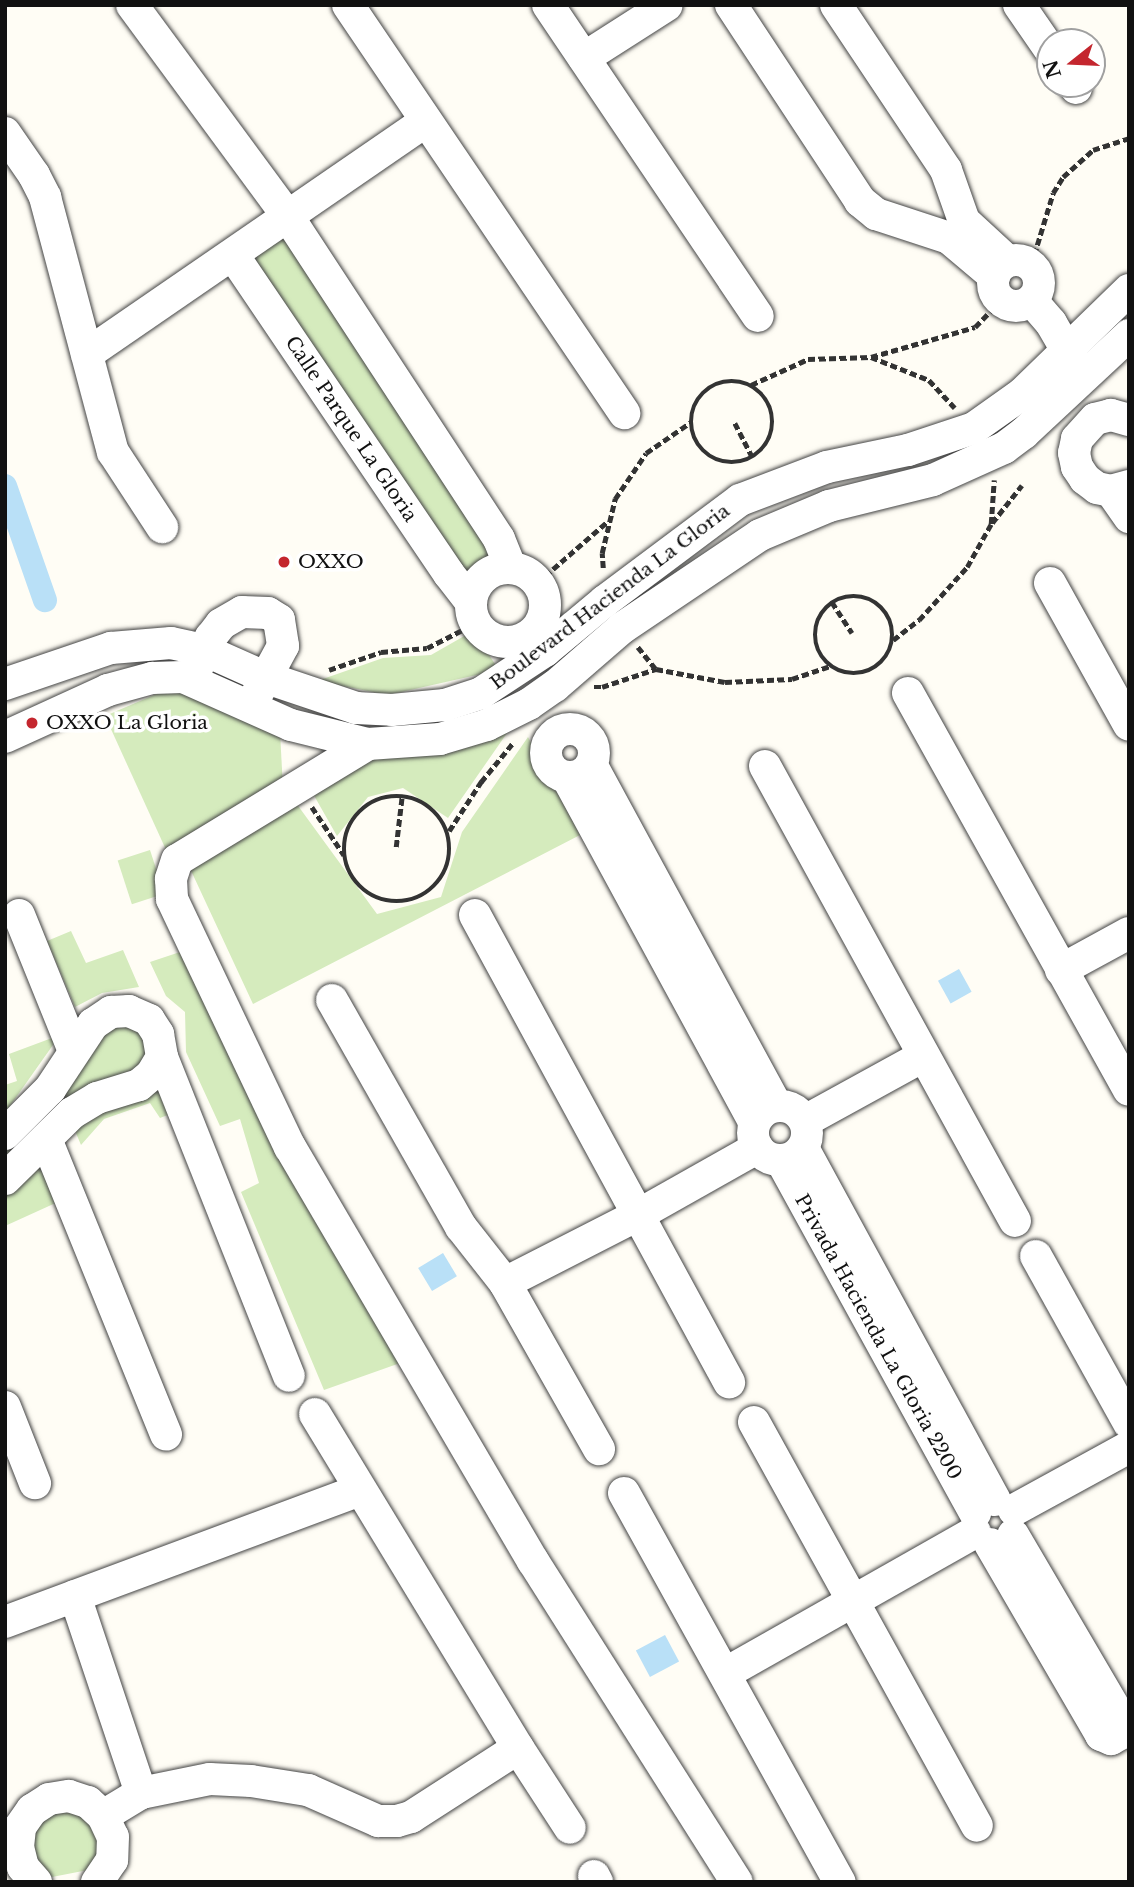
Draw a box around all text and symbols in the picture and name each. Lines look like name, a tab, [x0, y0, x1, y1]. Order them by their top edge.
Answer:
north arrow	[1036, 28, 1106, 98]
text: N	[1039, 57, 1066, 81]
street label: Calle Parque La Gloria	[280, 332, 422, 526]
street label: Boulevard Hacienda La Gloria	[486, 499, 734, 695]
place label: OXXO	[298, 551, 364, 573]
marker: OXXO	[276, 554, 292, 570]
place label: OXXO La Gloria	[46, 712, 208, 734]
marker: OXXO La Gloria	[24, 715, 40, 731]
street label: Privada Hacienda La Gloria 2200	[790, 1190, 966, 1484]

